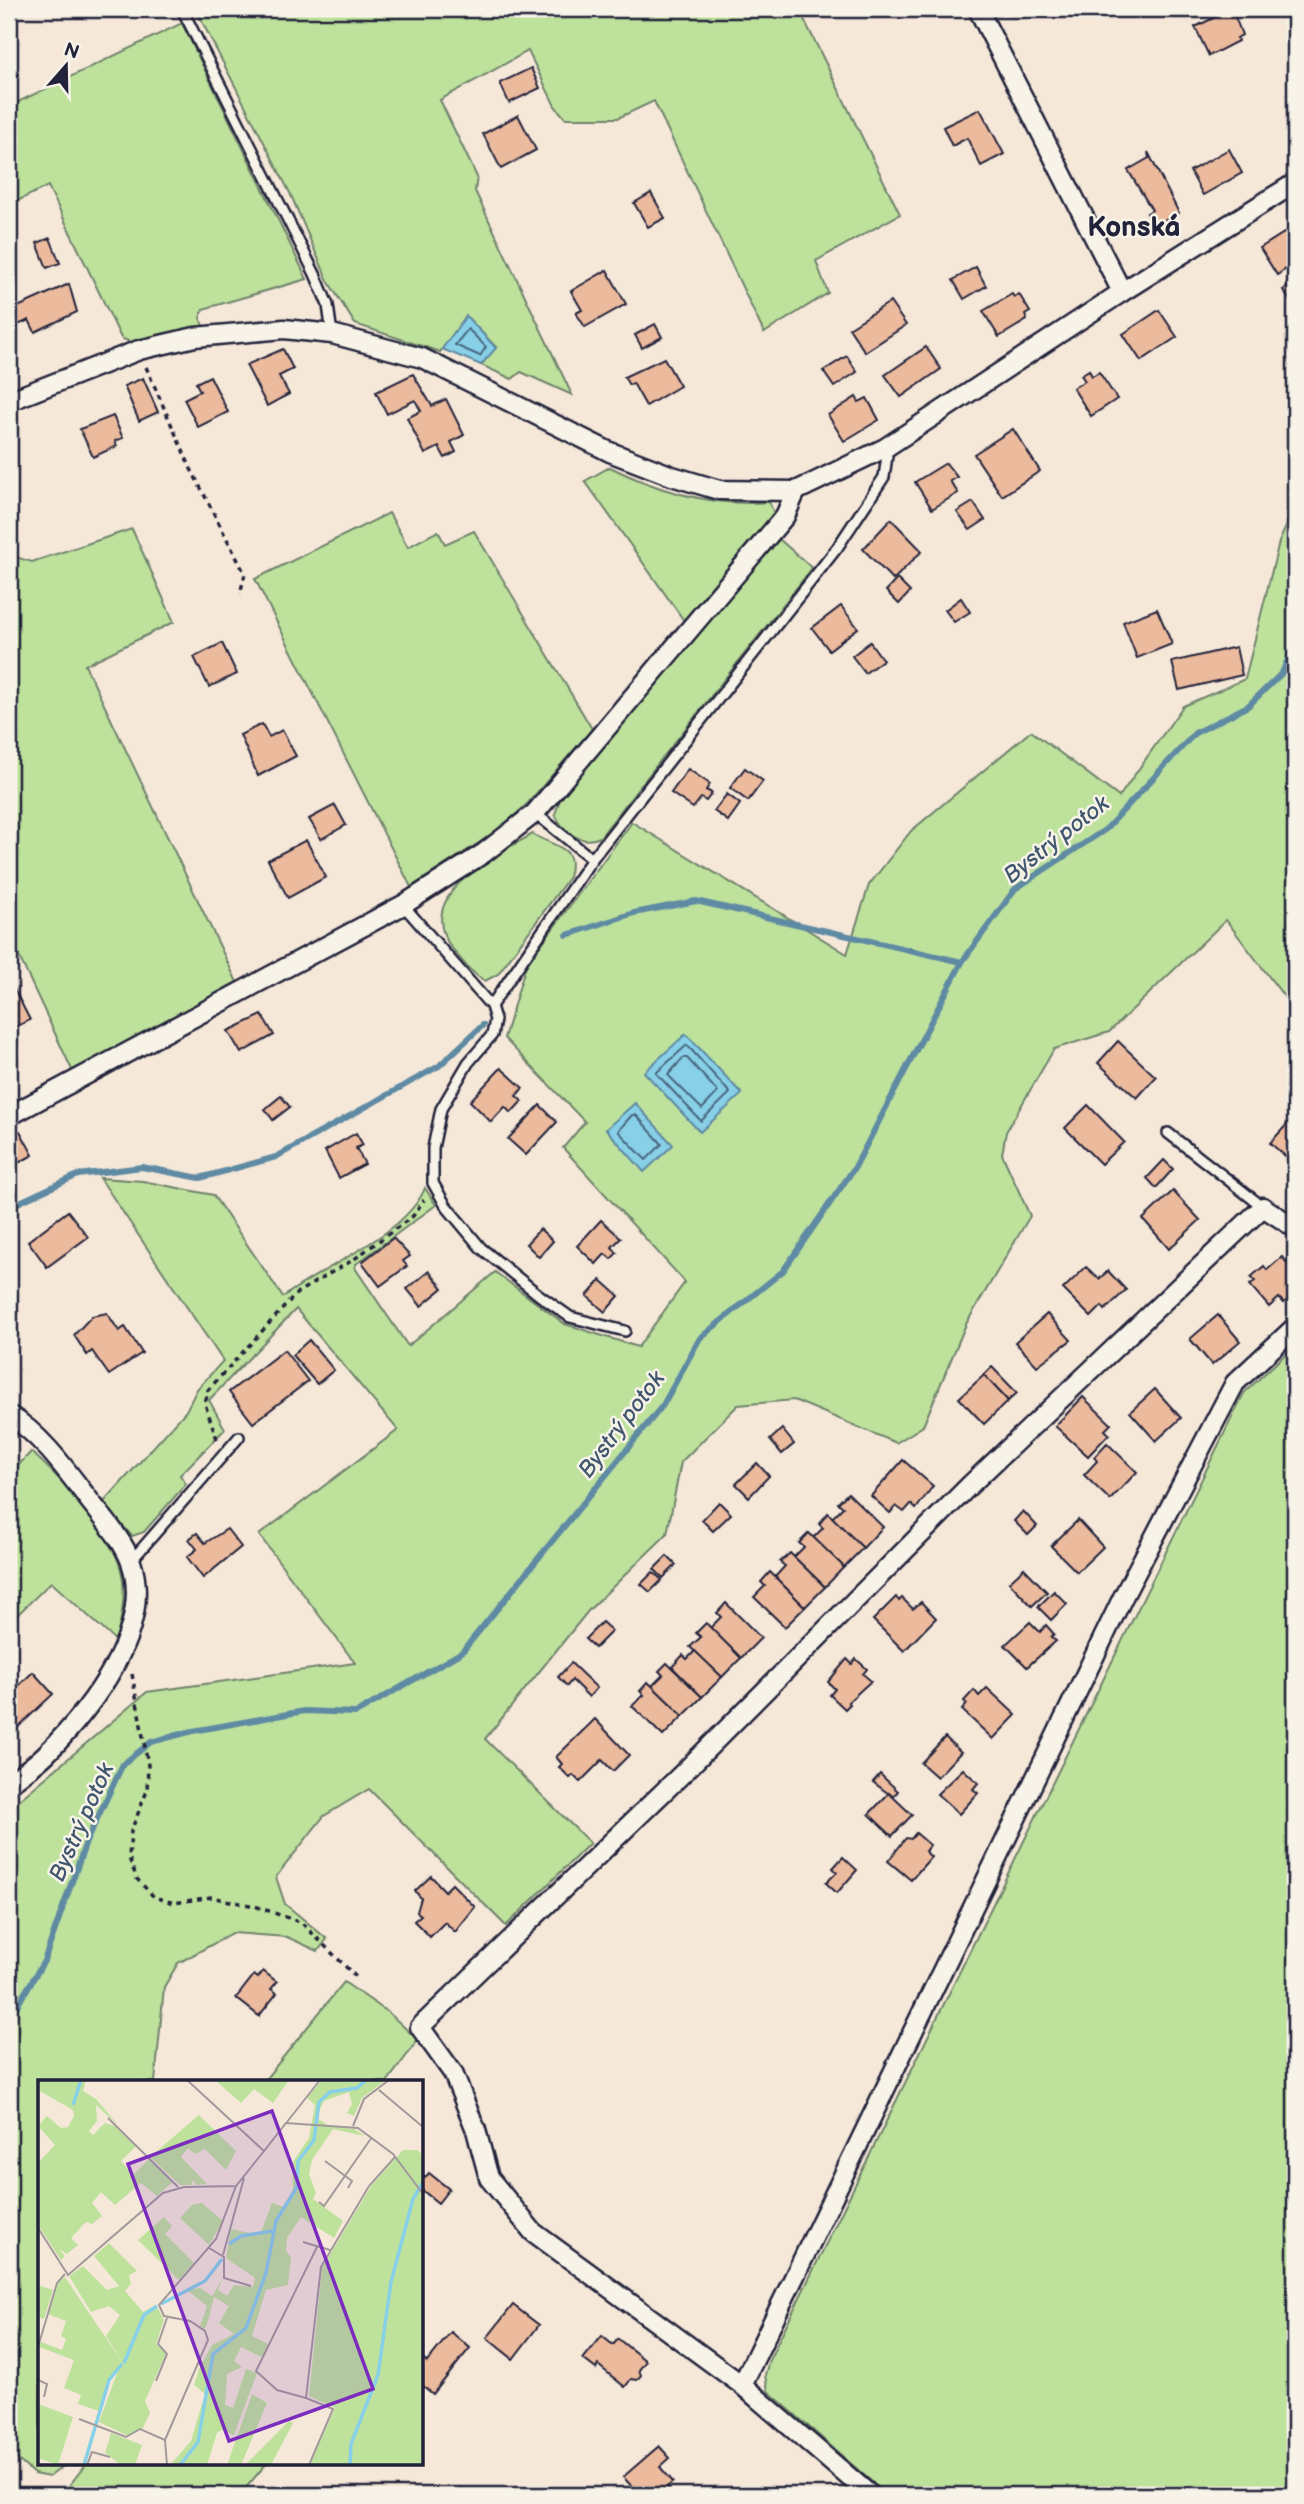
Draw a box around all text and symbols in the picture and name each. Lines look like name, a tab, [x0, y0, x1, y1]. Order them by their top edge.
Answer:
north arrow	[32, 32, 102, 102]
text: N	[61, 38, 82, 65]
district label: Konská	[1087, 211, 1181, 244]
water label: Bystrý potok	[998, 789, 1116, 890]
water label: Bystrý potok	[573, 1365, 671, 1484]
water label: Bystrý potok	[43, 1758, 121, 1886]
inset map	[38, 2080, 424, 2466]

